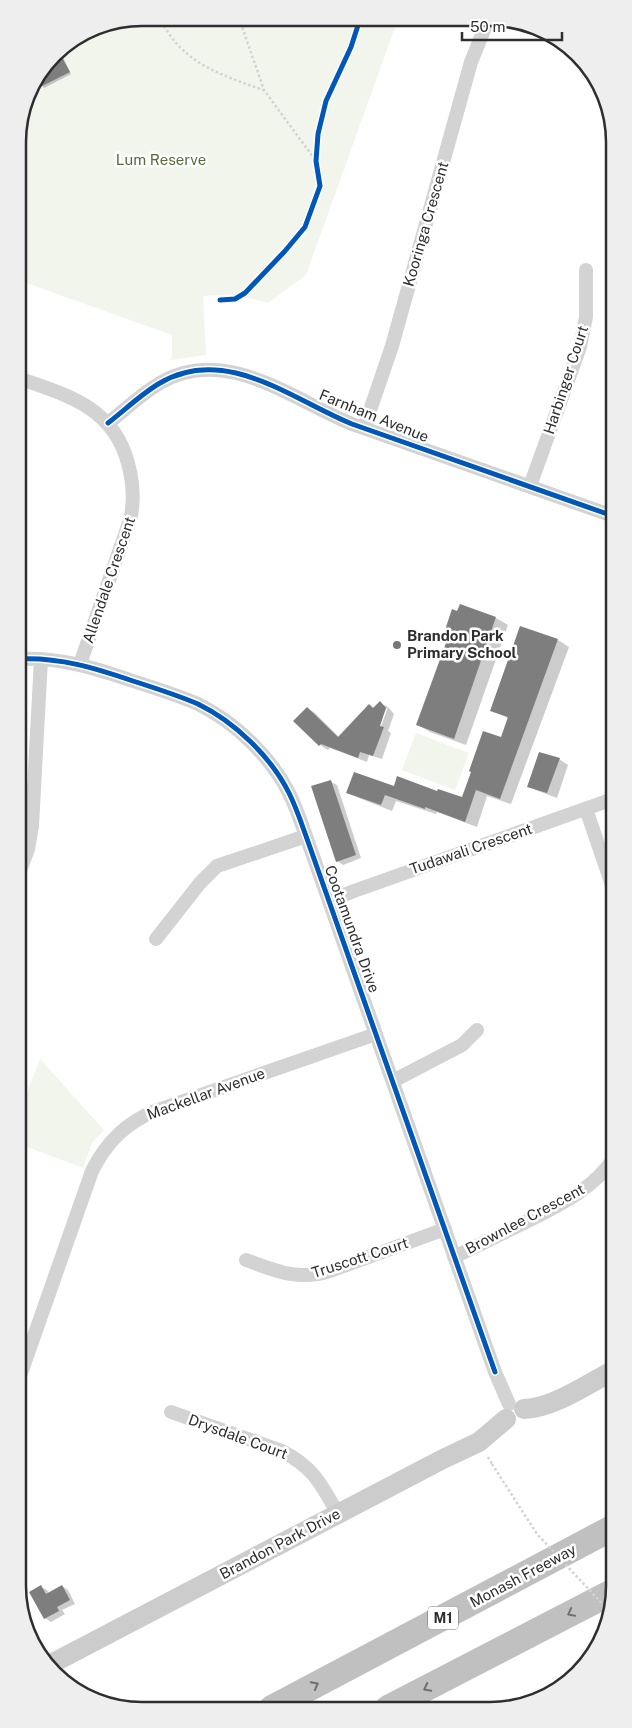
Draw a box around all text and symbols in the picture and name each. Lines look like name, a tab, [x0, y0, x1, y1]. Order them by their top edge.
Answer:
scale bar	[462, 10, 562, 42]
text: 50 m	[470, 18, 505, 35]
park label: Lum Reserve	[116, 151, 206, 168]
street label: Kooringa Crescent	[400, 159, 452, 288]
street label: Harbinger Court	[540, 323, 591, 436]
street label: Farnham Avenue	[317, 386, 431, 445]
street label: Allendale Crescent	[79, 514, 138, 645]
place label: Brandon Park Primary School	[407, 627, 517, 661]
marker: Brandon Park Primary School	[391, 639, 403, 651]
street label: Tudawali Crescent	[407, 820, 534, 877]
street label: Cootamundra Drive	[322, 863, 383, 995]
street label: Mackellar Avenue	[145, 1064, 267, 1123]
street label: Brownlee Crescent	[462, 1180, 587, 1257]
street label: Truscott Court	[309, 1234, 410, 1281]
street label: Drysdale Court	[186, 1411, 290, 1462]
street label: Brandon Park Drive	[217, 1505, 343, 1582]
street label: Monash Freeway	[467, 1540, 579, 1611]
road number: M1	[428, 1606, 458, 1630]
one-way arrow	[567, 1607, 576, 1617]
one-way arrow	[310, 1681, 319, 1691]
one-way arrow	[423, 1682, 432, 1692]

